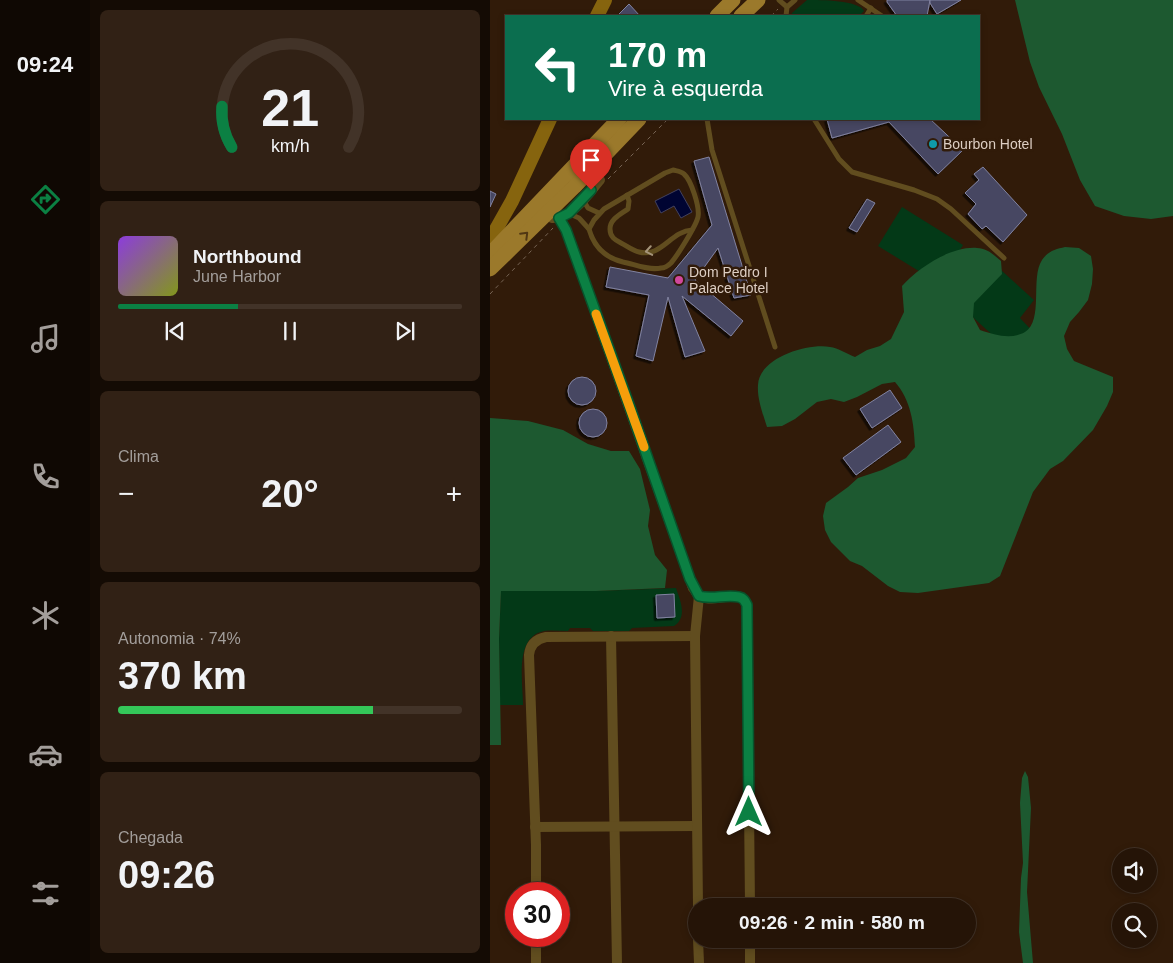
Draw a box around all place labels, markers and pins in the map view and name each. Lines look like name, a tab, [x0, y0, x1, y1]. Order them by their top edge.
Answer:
place label: Bourbon Hotel	[943, 136, 1033, 152]
marker: Bourbon Hotel	[927, 138, 939, 150]
pin	[570, 139, 612, 190]
place label: Dom Pedro I Palace Hotel	[689, 264, 768, 296]
marker: Dom Pedro I Palace Hotel	[673, 274, 685, 286]

